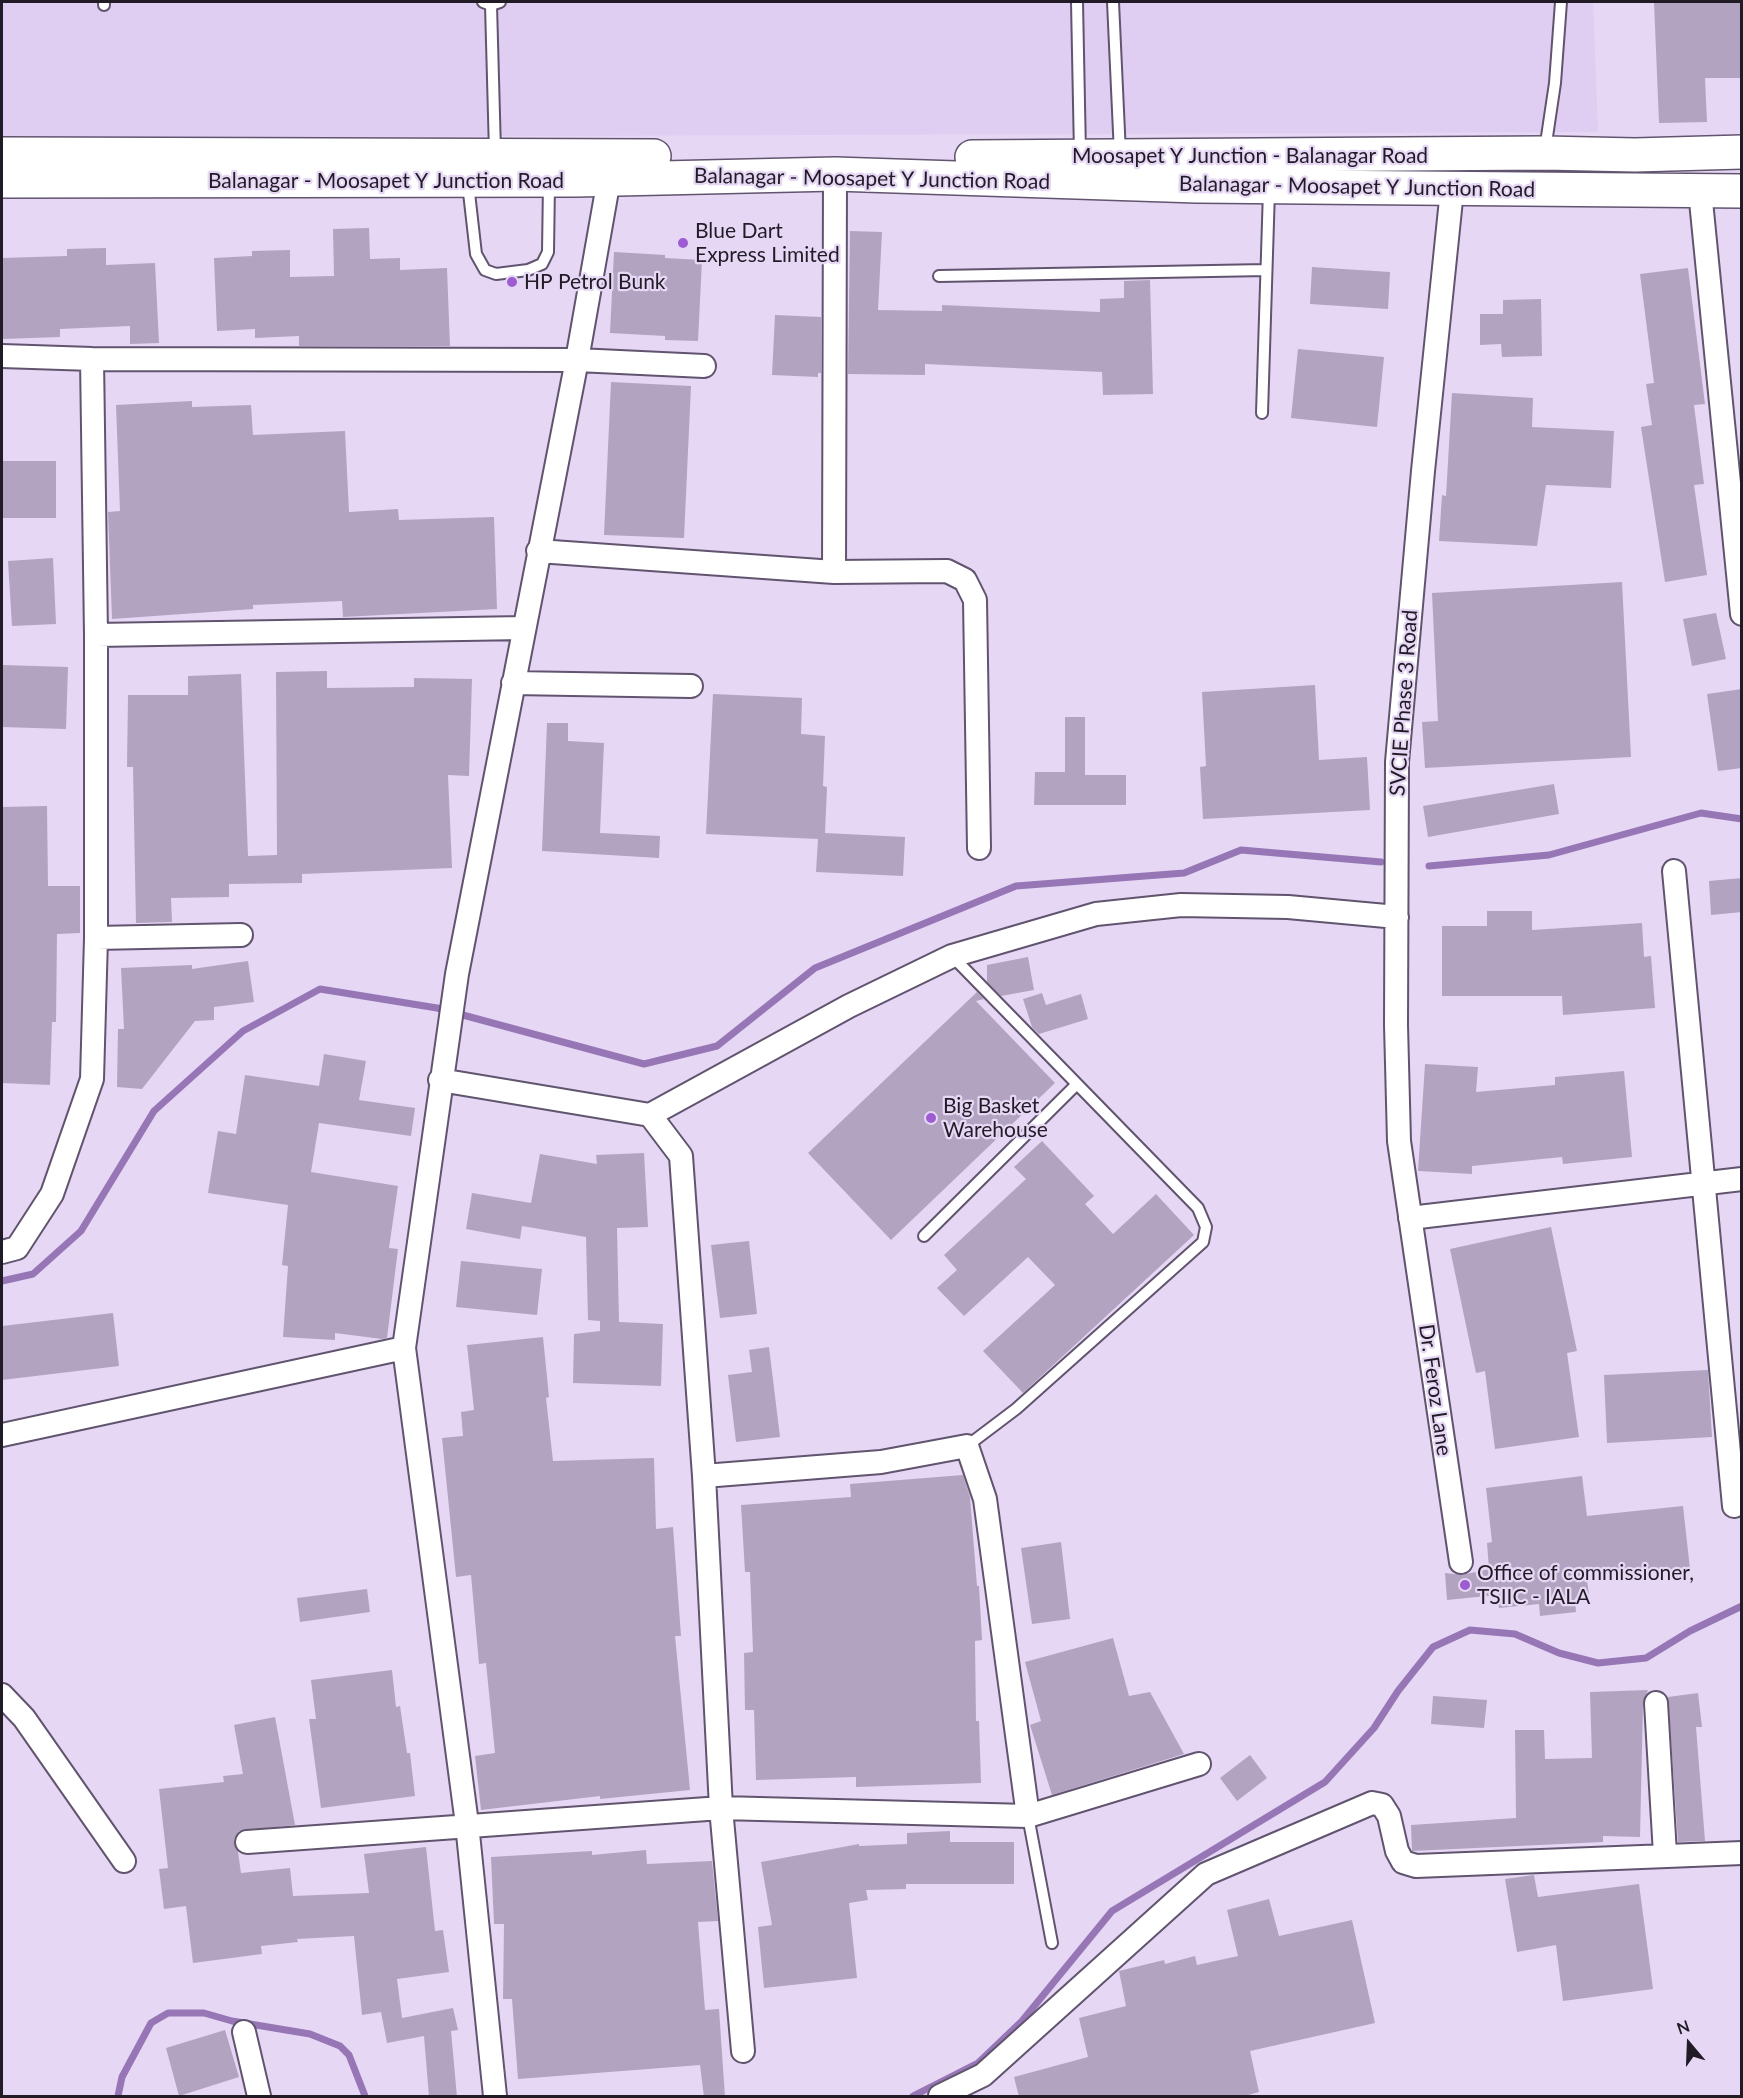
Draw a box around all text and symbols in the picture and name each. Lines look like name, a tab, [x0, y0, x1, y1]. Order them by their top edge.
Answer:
street label: Moosapet Y Junction - Balanagar Road	[1072, 143, 1428, 169]
street label: Balanagar - Moosapet Y Junction Road	[694, 163, 1050, 195]
street label: Balanagar - Moosapet Y Junction Road	[208, 168, 564, 194]
street label: Balanagar - Moosapet Y Junction Road	[1179, 171, 1535, 203]
place label: Blue Dart Express Limited	[695, 218, 840, 268]
marker: Blue Dart Express Limited	[676, 236, 690, 250]
place label: HP Petrol Bunk	[524, 269, 666, 295]
marker: HP Petrol Bunk	[505, 275, 519, 289]
street label: SVCIE Phase 3 Road	[1385, 609, 1423, 797]
place label: Big Basket Warehouse	[943, 1093, 1048, 1143]
marker: Big Basket Warehouse	[924, 1111, 938, 1125]
street label: Dr. Feroz Lane	[1413, 1323, 1457, 1457]
place label: Office of commissioner, TSIIC - IALA	[1477, 1560, 1694, 1610]
marker: Office of commissioner, TSIIC - IALA	[1458, 1578, 1472, 1592]
north arrow	[1659, 2014, 1719, 2074]
text: N	[1674, 2016, 1692, 2037]

